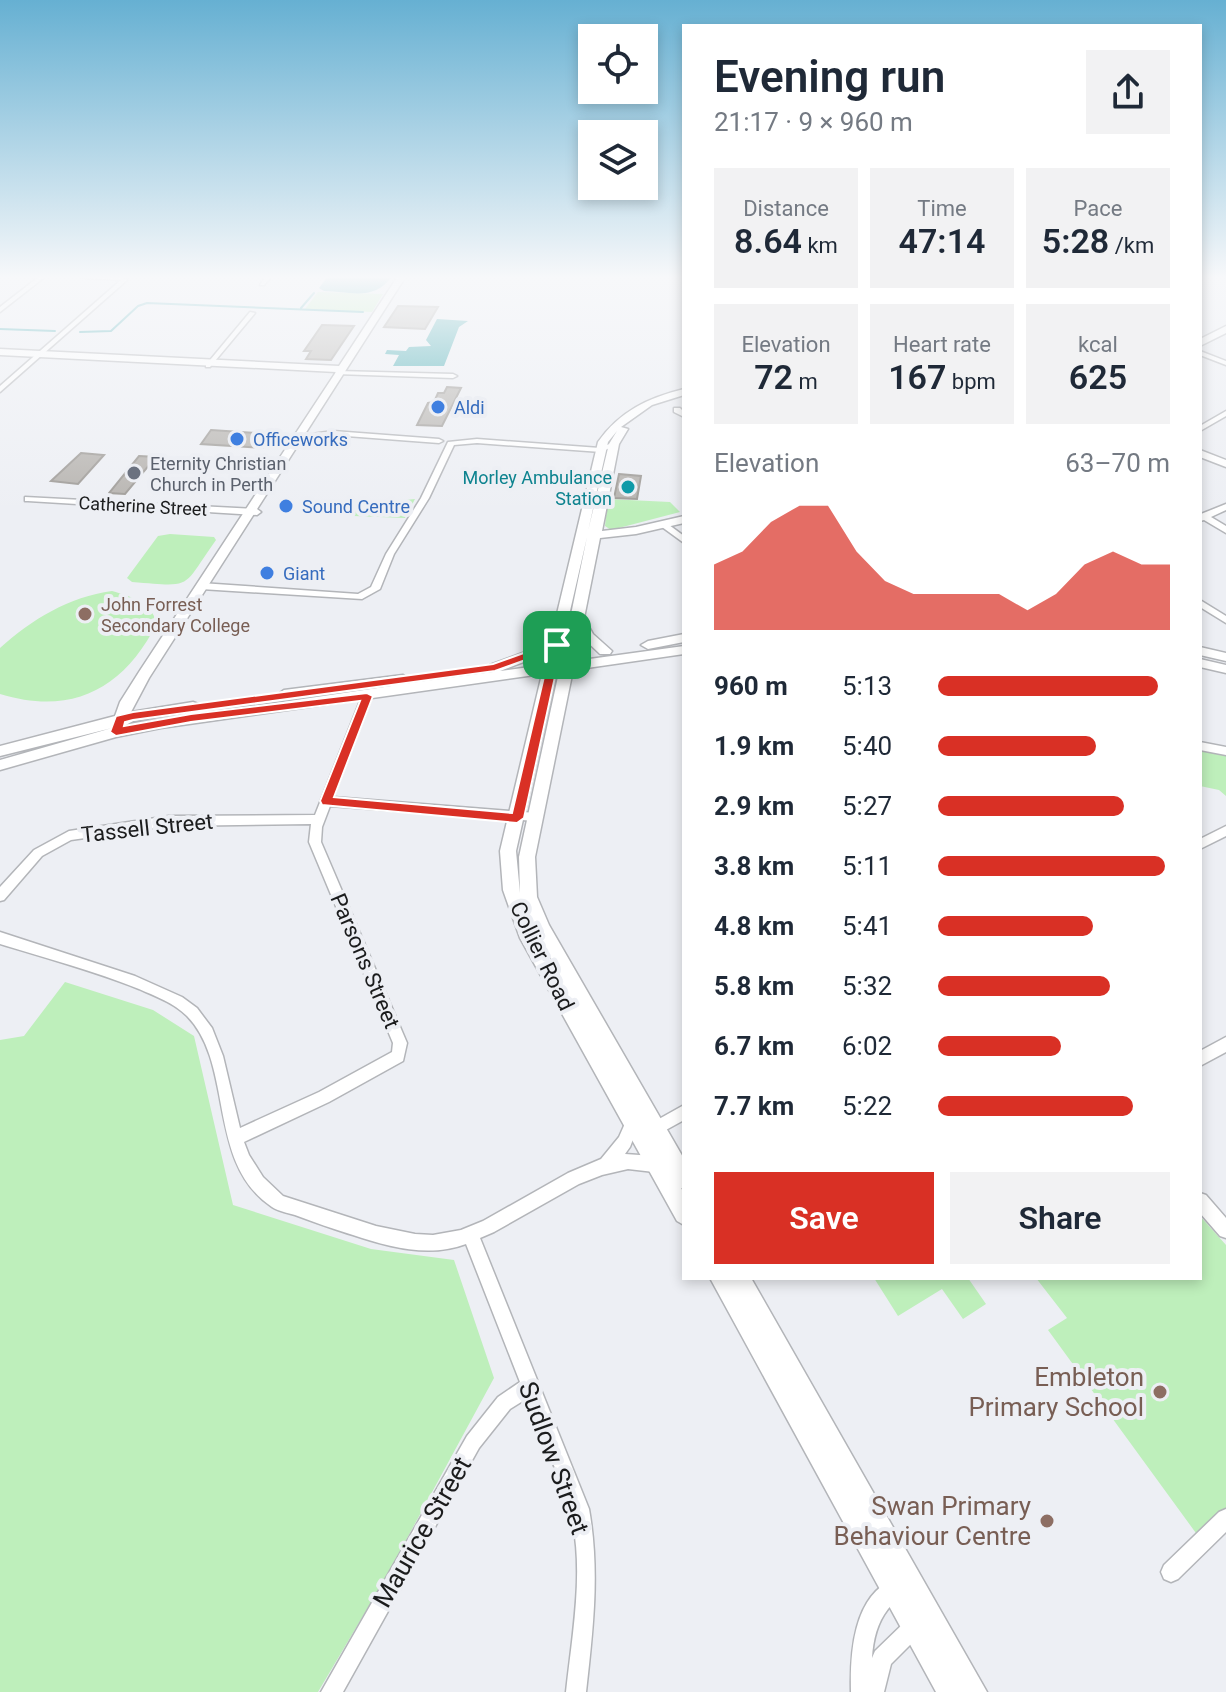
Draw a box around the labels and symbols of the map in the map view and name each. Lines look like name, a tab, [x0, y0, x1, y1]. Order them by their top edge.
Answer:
place label: Aldi	[454, 397, 485, 418]
marker: Aldi	[429, 398, 447, 416]
place label: Officeworks	[253, 429, 348, 450]
marker: Officeworks	[228, 430, 246, 448]
place label: Eternity Christian Church in Perth	[150, 453, 286, 495]
marker: Eternity Christian Church in Perth	[125, 464, 143, 482]
place label: Morley Ambulance Station	[462, 467, 612, 509]
marker: Morley Ambulance Station	[619, 478, 637, 496]
street label: Catherine Street	[78, 492, 208, 520]
place label: Sound Centre	[302, 496, 410, 517]
marker: Sound Centre	[277, 497, 295, 515]
place label: Giant	[283, 563, 325, 584]
marker: Giant	[258, 564, 276, 582]
place label: John Forrest Secondary College	[101, 594, 250, 636]
marker: John Forrest Secondary College	[76, 605, 94, 623]
pin	[523, 611, 591, 679]
street label: Tassell Street	[80, 809, 214, 847]
street label: Parsons Street	[325, 890, 405, 1032]
street label: Collier Road	[505, 897, 579, 1015]
place label: Embleton Primary School	[968, 1362, 1144, 1422]
street label: Sudlow Street	[513, 1378, 595, 1538]
marker: Embleton Primary School	[1151, 1383, 1169, 1401]
street label: Maurice Street	[367, 1451, 477, 1613]
place label: Swan Primary Behaviour Centre	[833, 1491, 1031, 1551]
marker: Swan Primary Behaviour Centre	[1038, 1512, 1056, 1530]

